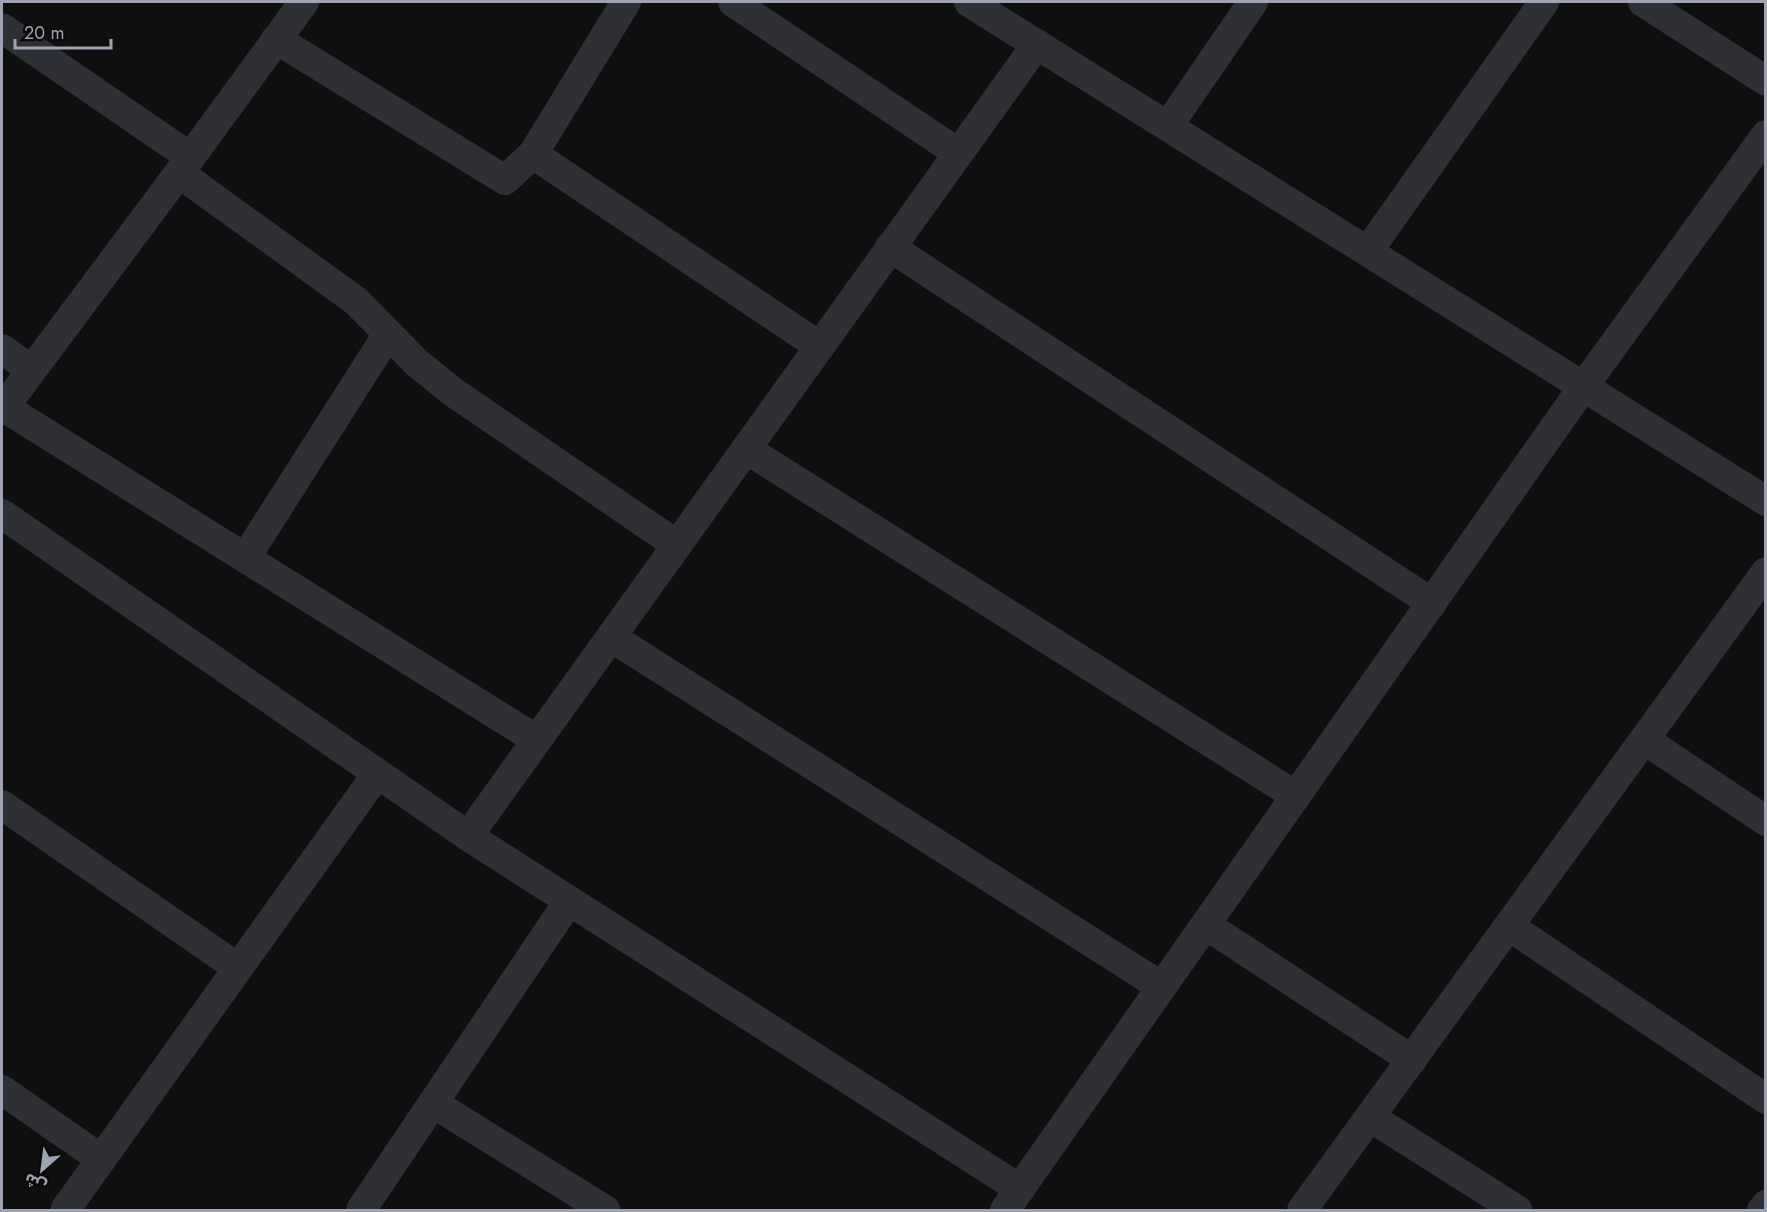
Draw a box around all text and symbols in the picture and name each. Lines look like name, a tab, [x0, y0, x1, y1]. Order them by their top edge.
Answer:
scale bar	[15, 12, 111, 50]
text: 20 m	[24, 20, 64, 46]
north arrow	[12, 1140, 72, 1200]
text: ش	[20, 1167, 50, 1198]

